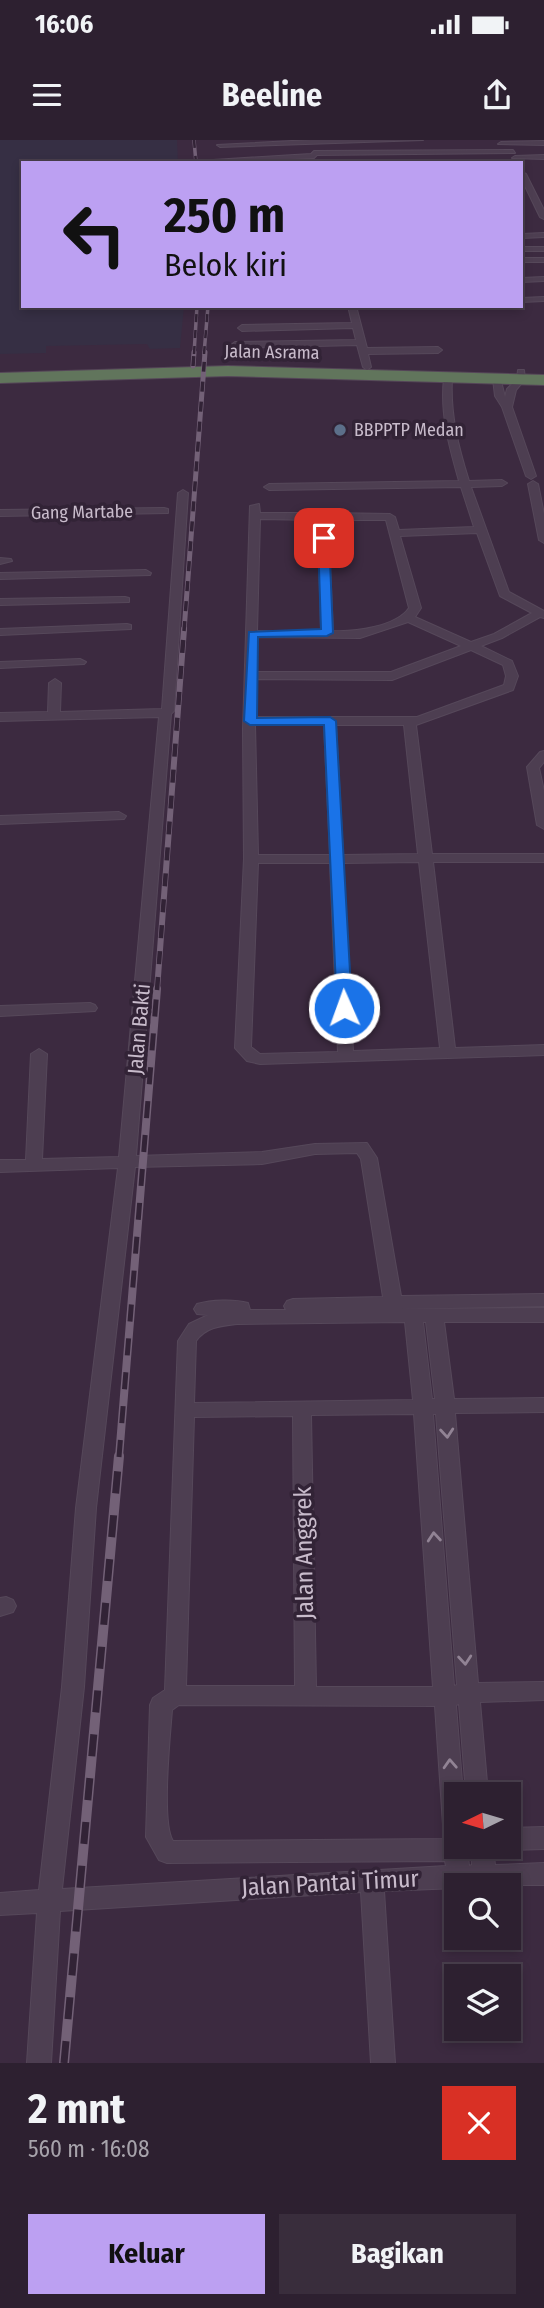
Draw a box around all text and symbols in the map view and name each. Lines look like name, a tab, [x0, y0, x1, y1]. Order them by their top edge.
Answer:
text: 16:06	[35, 9, 93, 40]
icon: menu	[28, 76, 66, 114]
text: Beeline	[222, 76, 322, 114]
icon: share	[478, 76, 516, 114]
text: 250 m	[164, 186, 285, 245]
icon: left	[49, 189, 140, 280]
text: Belok kiri	[164, 246, 287, 284]
street label: Jalan Asrama	[224, 340, 320, 364]
place label: BBPPTP Medan	[354, 419, 464, 441]
marker: BBPPTP Medan	[332, 422, 348, 438]
street label: Gang Martabe	[31, 500, 133, 524]
pin	[294, 508, 354, 568]
icon: arrive	[305, 519, 343, 557]
position arrow	[307, 971, 381, 1045]
street label: Jalan Bakti	[122, 982, 156, 1076]
one-way arrow	[439, 1428, 454, 1439]
street label: Jalan Anggrek	[289, 1485, 319, 1620]
one-way arrow	[427, 1531, 442, 1542]
one-way arrow	[457, 1654, 472, 1665]
one-way arrow	[443, 1758, 458, 1769]
north arrow	[444, 1782, 522, 1858]
map controls	[444, 1782, 521, 2041]
street label: Jalan Pantai Timur	[241, 1864, 420, 1902]
button: search	[444, 1873, 521, 1950]
button: layers	[444, 1964, 521, 2041]
text: 2 mnt	[28, 2084, 125, 2134]
button: close	[442, 2086, 516, 2160]
text: 560 m · 16:08	[28, 2135, 149, 2163]
button: Keluar	[28, 2214, 265, 2294]
button: Bagikan	[279, 2214, 516, 2294]

